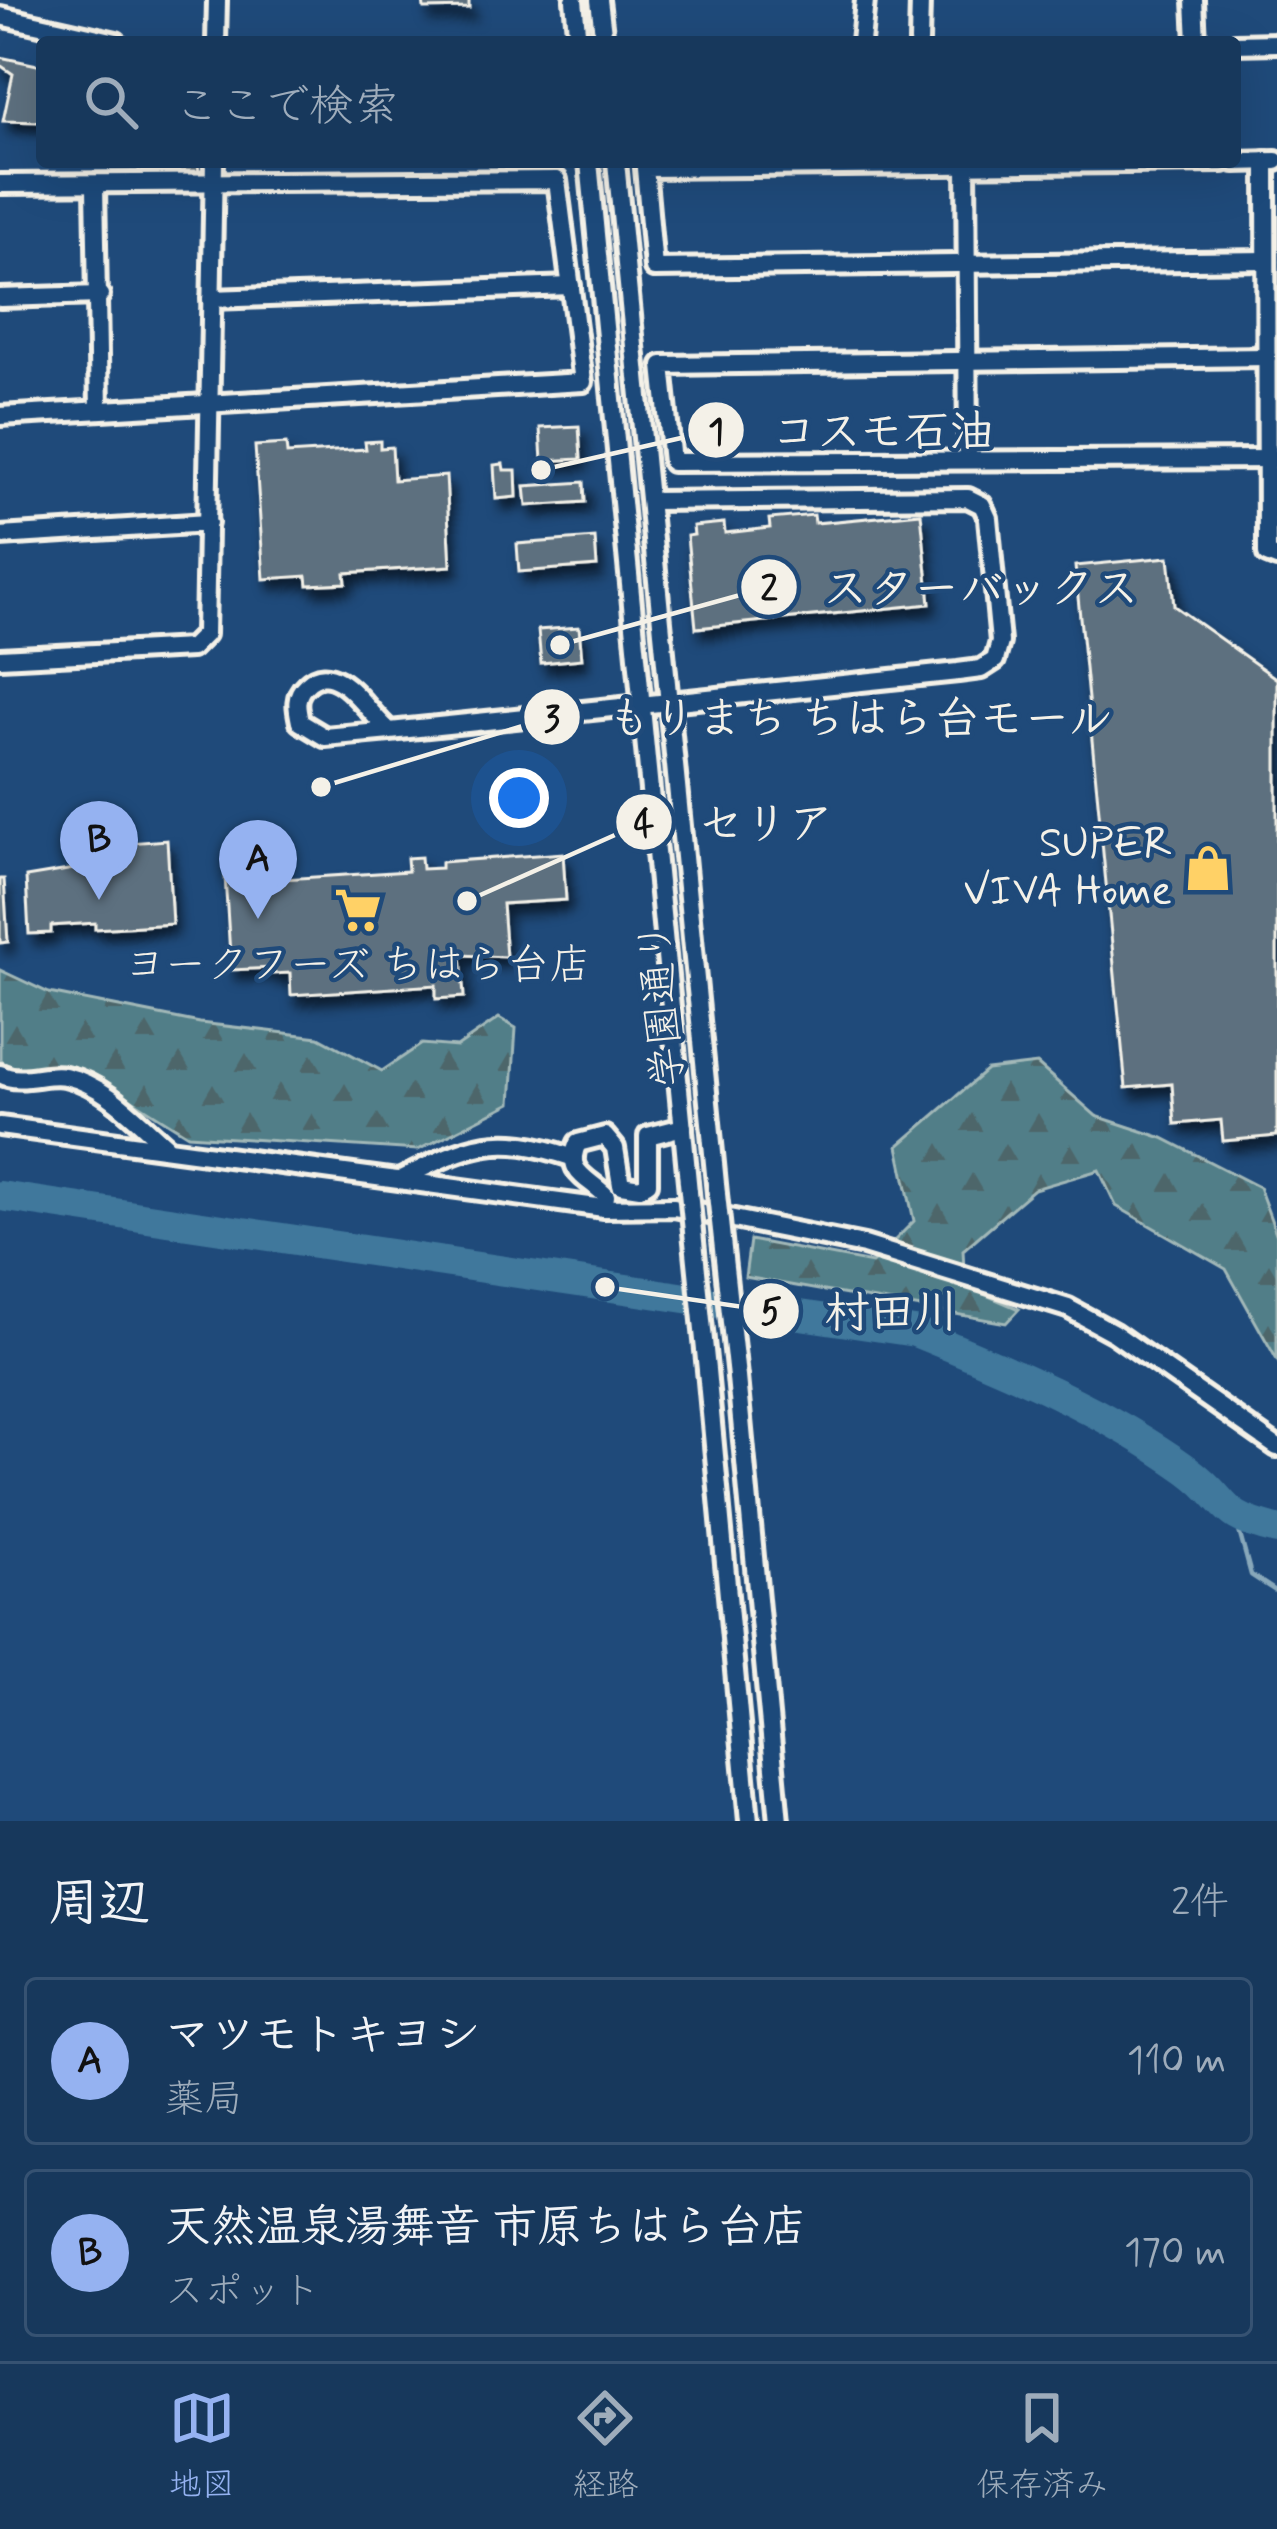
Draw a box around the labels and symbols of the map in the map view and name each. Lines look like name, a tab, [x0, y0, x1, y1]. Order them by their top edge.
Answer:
callout: コスモ石油	[686, 390, 1019, 471]
text: コスモ石油	[771, 404, 995, 463]
text: 1	[708, 410, 724, 457]
callout: スターバックス	[739, 547, 1162, 628]
text: スターバックス	[823, 561, 1139, 620]
text: 2	[760, 567, 778, 614]
callout: もりまち ちはら台モール	[522, 677, 1137, 758]
text: もりまち ちはら台モール	[607, 691, 1113, 750]
text: 3	[544, 697, 561, 744]
your location	[489, 768, 549, 828]
callout: セリア	[614, 781, 857, 862]
text: セリア	[698, 796, 834, 855]
pin: B	[60, 801, 138, 900]
text: 4	[634, 802, 655, 849]
place label: SUPER VIVA Home	[963, 817, 1172, 920]
pin: A	[219, 820, 297, 919]
shop icon: SUPER VIVA Home	[1183, 843, 1233, 893]
supermarket icon: ヨークフーズ ちはら台店	[333, 885, 383, 935]
street label: 学園通り	[628, 918, 698, 1090]
place label: ヨークフーズ ちはら台店	[125, 939, 591, 994]
callout: 村田川	[741, 1270, 984, 1351]
text: 村田川	[824, 1285, 960, 1344]
text: 5	[760, 1290, 782, 1337]

